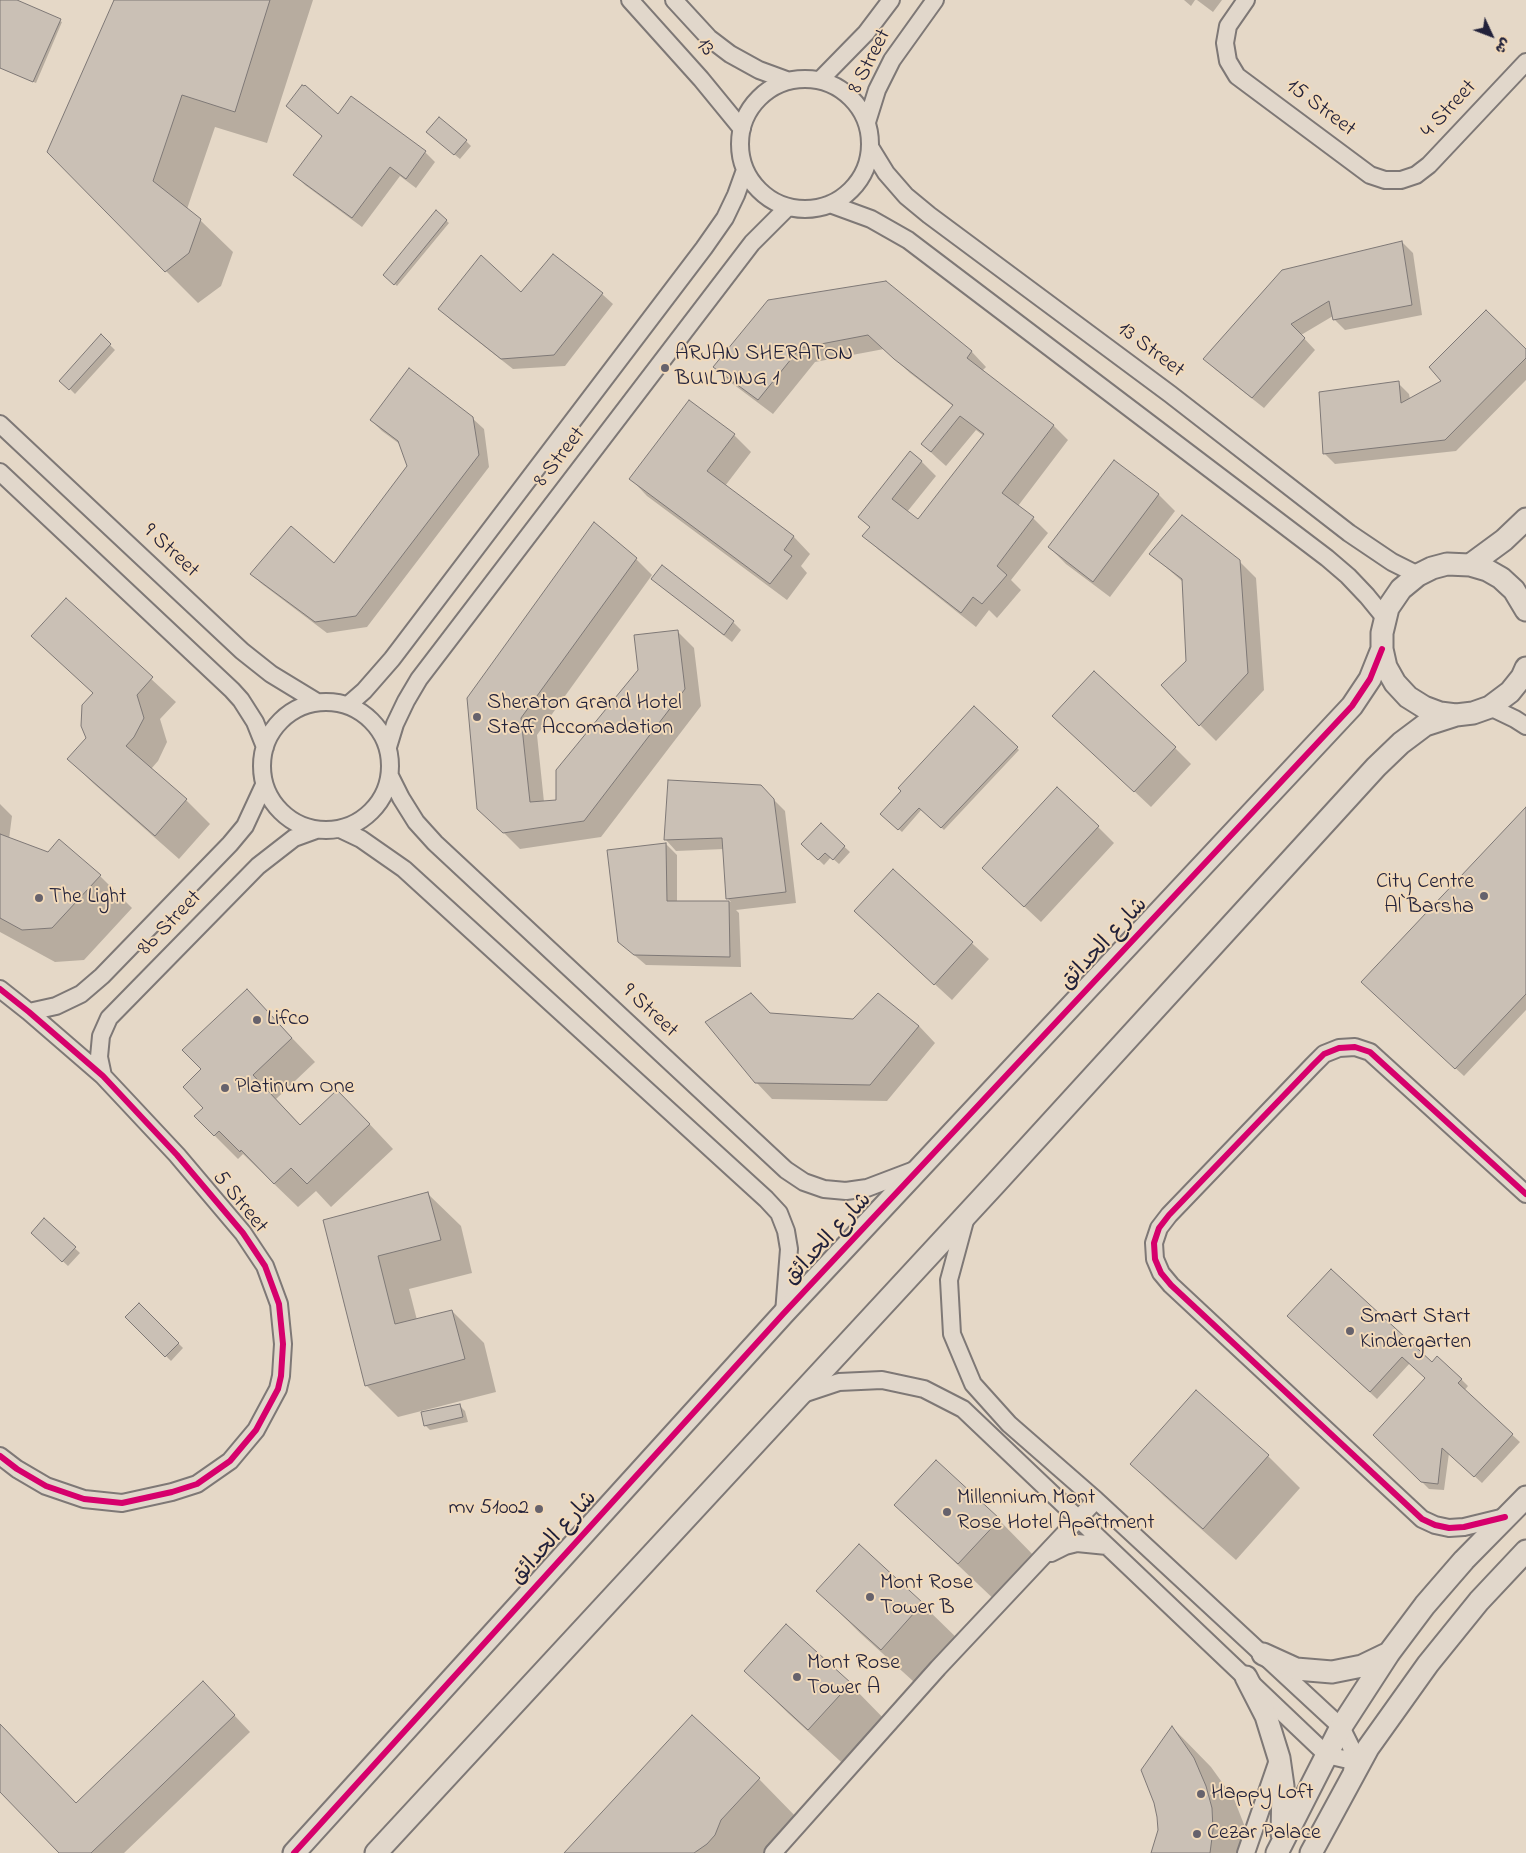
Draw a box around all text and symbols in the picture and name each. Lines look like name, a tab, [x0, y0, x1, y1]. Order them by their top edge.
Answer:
north arrow	[1466, 10, 1516, 60]
street label: 8 Street	[844, 25, 898, 99]
street label: 13	[689, 33, 719, 63]
text: ش	[1489, 33, 1515, 58]
street label: 15 Street	[1280, 74, 1360, 144]
street label: 4 Street	[1416, 75, 1484, 145]
street label: 13 Street	[1111, 317, 1189, 385]
place label: ARJAN SHERATON BUILDING 1	[675, 342, 853, 394]
marker: ARJAN SHERATON BUILDING 1	[659, 362, 671, 374]
street label: 8 Street	[529, 423, 593, 493]
street label: 9 Street	[136, 519, 204, 585]
place label: Sheraton Grand Hotel Staff Accomadation	[487, 691, 682, 742]
marker: Sheraton Grand Hotel Staff Accomadation	[471, 711, 483, 723]
place label: City Centre Al Barsha	[1376, 870, 1474, 921]
place label: The Light	[49, 885, 126, 911]
street label: 8b Street	[133, 886, 209, 962]
marker: City Centre Al Barsha	[1478, 890, 1490, 902]
marker: The Light	[33, 892, 45, 904]
street label: شارع الحدائق	[1055, 893, 1155, 997]
street label: 9 Street	[615, 979, 683, 1045]
place label: Lifco	[267, 1007, 309, 1033]
marker: Lifco	[251, 1014, 263, 1026]
place label: Platinum One	[235, 1075, 354, 1101]
marker: Platinum One	[219, 1082, 231, 1094]
street label: 5 Street	[206, 1166, 272, 1240]
street label: شارع الحدائق	[779, 1188, 879, 1292]
place label: Smart Start Kindergarten	[1360, 1305, 1471, 1356]
marker: Smart Start Kindergarten	[1344, 1325, 1356, 1337]
place label: Millennium Mont Rose Hotel Apartment	[957, 1486, 1155, 1538]
street label: شارع الحدائق	[506, 1487, 604, 1591]
place label: mv 51002	[448, 1496, 529, 1522]
marker: mv 51002	[533, 1503, 545, 1515]
marker: Millennium Mont Rose Hotel Apartment	[941, 1506, 953, 1518]
place label: Mont Rose Tower B	[880, 1571, 973, 1622]
marker: Mont Rose Tower B	[864, 1591, 876, 1603]
place label: Mont Rose Tower A	[807, 1651, 900, 1702]
marker: Mont Rose Tower A	[791, 1671, 803, 1683]
place label: Happy Loft	[1211, 1781, 1314, 1807]
marker: Happy Loft	[1195, 1788, 1207, 1800]
place label: Cezar Palace	[1207, 1821, 1321, 1847]
marker: Cezar Palace	[1191, 1828, 1203, 1840]

